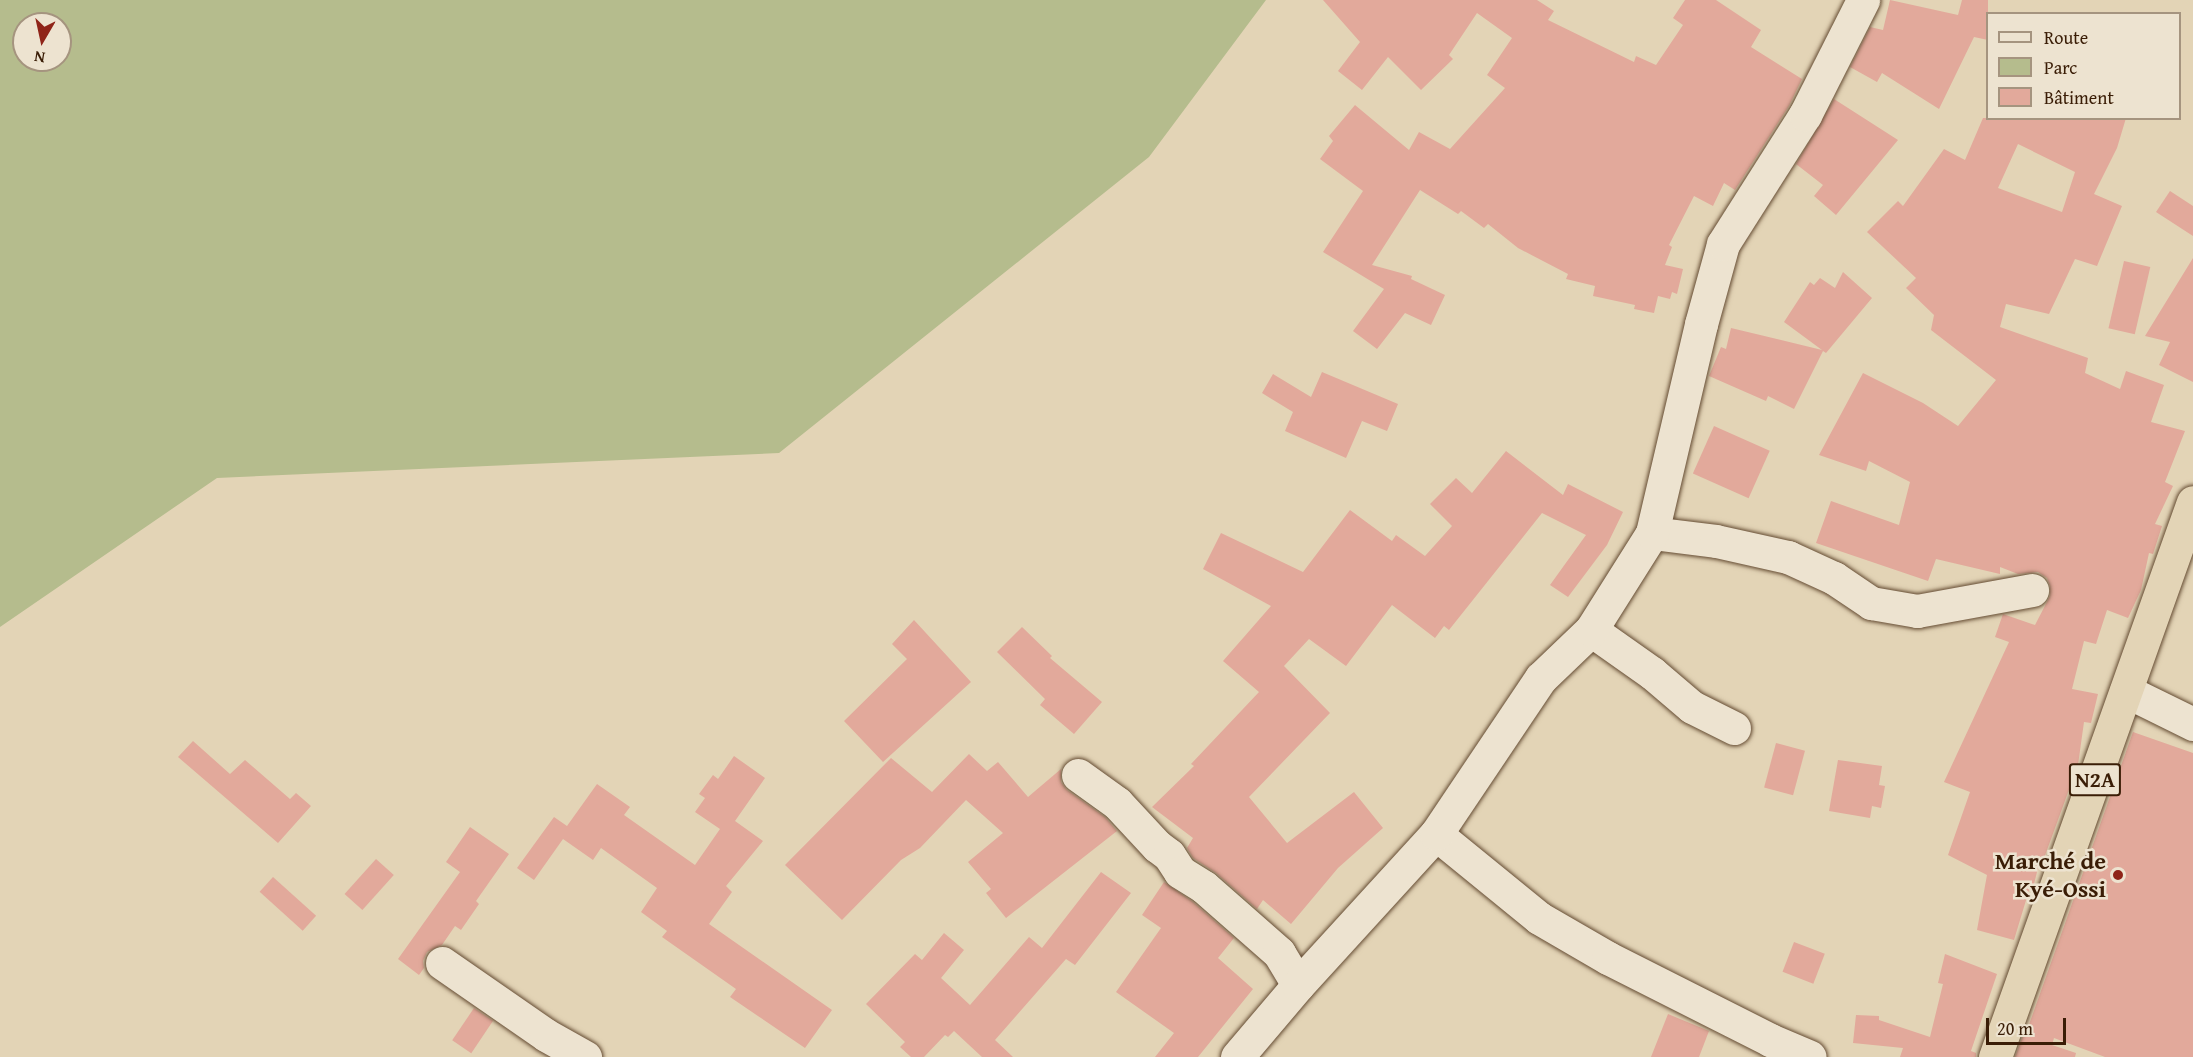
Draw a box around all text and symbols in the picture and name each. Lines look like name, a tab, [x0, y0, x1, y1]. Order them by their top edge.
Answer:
north arrow	[12, 12, 72, 72]
legend	[1986, 12, 2181, 120]
text: Route	[2044, 24, 2088, 51]
text: N	[32, 45, 47, 70]
text: Parc	[2044, 54, 2077, 81]
text: Bâtiment	[2044, 84, 2114, 111]
road number: N2A	[2068, 761, 2122, 799]
place label: Marché de Kyé-Ossi	[1995, 847, 2106, 903]
marker: Marché de Kyé-Ossi	[2111, 868, 2125, 882]
scale bar	[1989, 1006, 2068, 1044]
text: 20 m	[1997, 1015, 2033, 1042]

